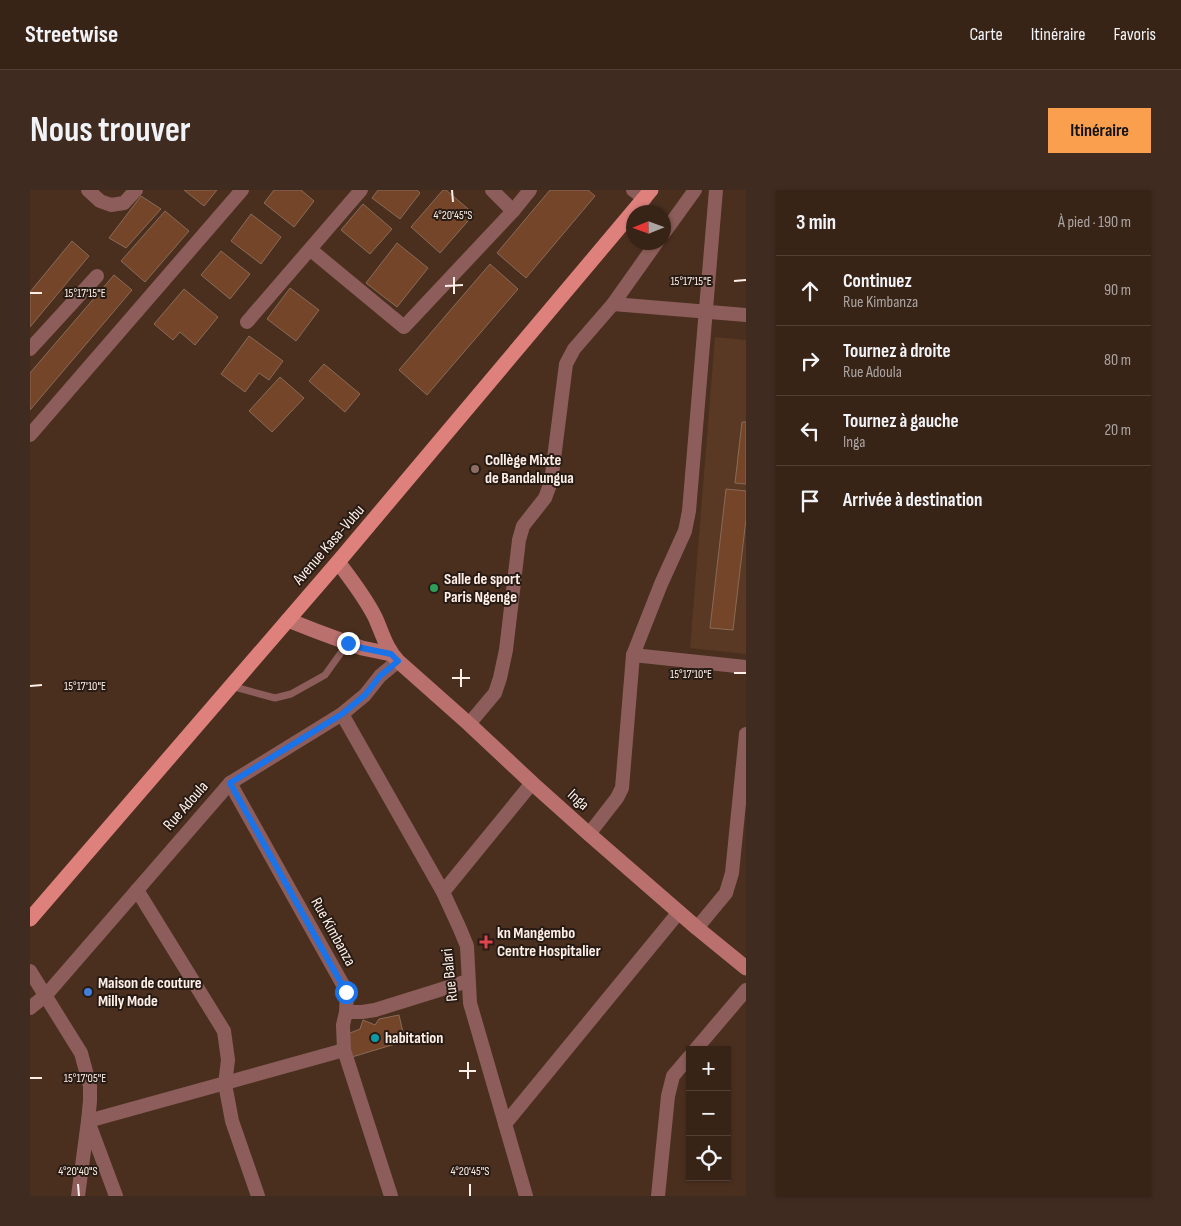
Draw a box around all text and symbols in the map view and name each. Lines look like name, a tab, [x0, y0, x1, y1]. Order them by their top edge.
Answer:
text: Streetwise	[25, 20, 118, 49]
text: Carte	[969, 24, 1003, 45]
text: Itinéraire	[1031, 24, 1085, 45]
text: Favoris	[1113, 24, 1156, 45]
button: Itinéraire	[1048, 108, 1151, 153]
text: Nous trouver	[30, 109, 191, 152]
north arrow	[626, 205, 671, 250]
text: 4°20'45"S	[434, 208, 472, 223]
text: 3 min	[796, 210, 836, 235]
text: À pied · 190 m	[1058, 213, 1131, 232]
text: Continuez	[843, 270, 912, 293]
text: 15°17'15"E	[670, 274, 712, 289]
icon: ahead	[796, 277, 824, 305]
text: 90 m	[1104, 281, 1131, 300]
text: 15°17'15"E	[64, 286, 106, 301]
text: Rue Kimbanza	[843, 293, 918, 312]
text: Tournez à droite	[843, 340, 951, 363]
icon: right	[796, 347, 824, 375]
text: 80 m	[1104, 351, 1131, 370]
text: Rue Adoula	[843, 363, 902, 382]
text: Tournez à gauche	[843, 410, 959, 433]
icon: left	[796, 417, 824, 445]
text: 20 m	[1104, 421, 1131, 440]
text: Inga	[843, 433, 865, 452]
place label: Collège Mixte de Bandalungua	[485, 451, 574, 488]
marker: Collège Mixte de Bandalungua	[469, 463, 481, 475]
icon: arrive	[796, 487, 824, 515]
text: Arrivée à destination	[843, 489, 983, 512]
street label: Avenue Kasa-Vubu	[289, 501, 369, 589]
place label: Salle de sport Paris Ngenge	[444, 570, 520, 607]
marker: Salle de sport Paris Ngenge	[428, 582, 440, 594]
route end	[337, 632, 360, 655]
text: 15°17'10"E	[670, 667, 712, 682]
text: 15°17'10"E	[64, 679, 106, 694]
street label: Rue Adoula	[160, 778, 212, 834]
street label: Inga	[563, 785, 593, 815]
street label: Rue Kimbanza	[306, 895, 360, 969]
place label: kn Mangembo Centre Hospitalier	[497, 924, 601, 961]
marker: kn Mangembo Centre Hospitalier	[479, 935, 493, 949]
street label: Rue Balari	[438, 948, 462, 1002]
place label: Maison de couture Milly Mode	[98, 974, 202, 1011]
route start	[335, 981, 358, 1004]
marker: Maison de couture Milly Mode	[82, 986, 94, 998]
place label: habitation	[385, 1029, 443, 1048]
marker: habitation	[369, 1032, 381, 1044]
map controls	[686, 1046, 731, 1181]
button: +	[686, 1046, 731, 1091]
text: 15°17'05"E	[64, 1071, 106, 1086]
button: −	[686, 1091, 731, 1136]
button: locate	[686, 1136, 731, 1181]
text: 4°20'40"S	[58, 1164, 98, 1179]
text: 4°20'45"S	[451, 1164, 489, 1179]

